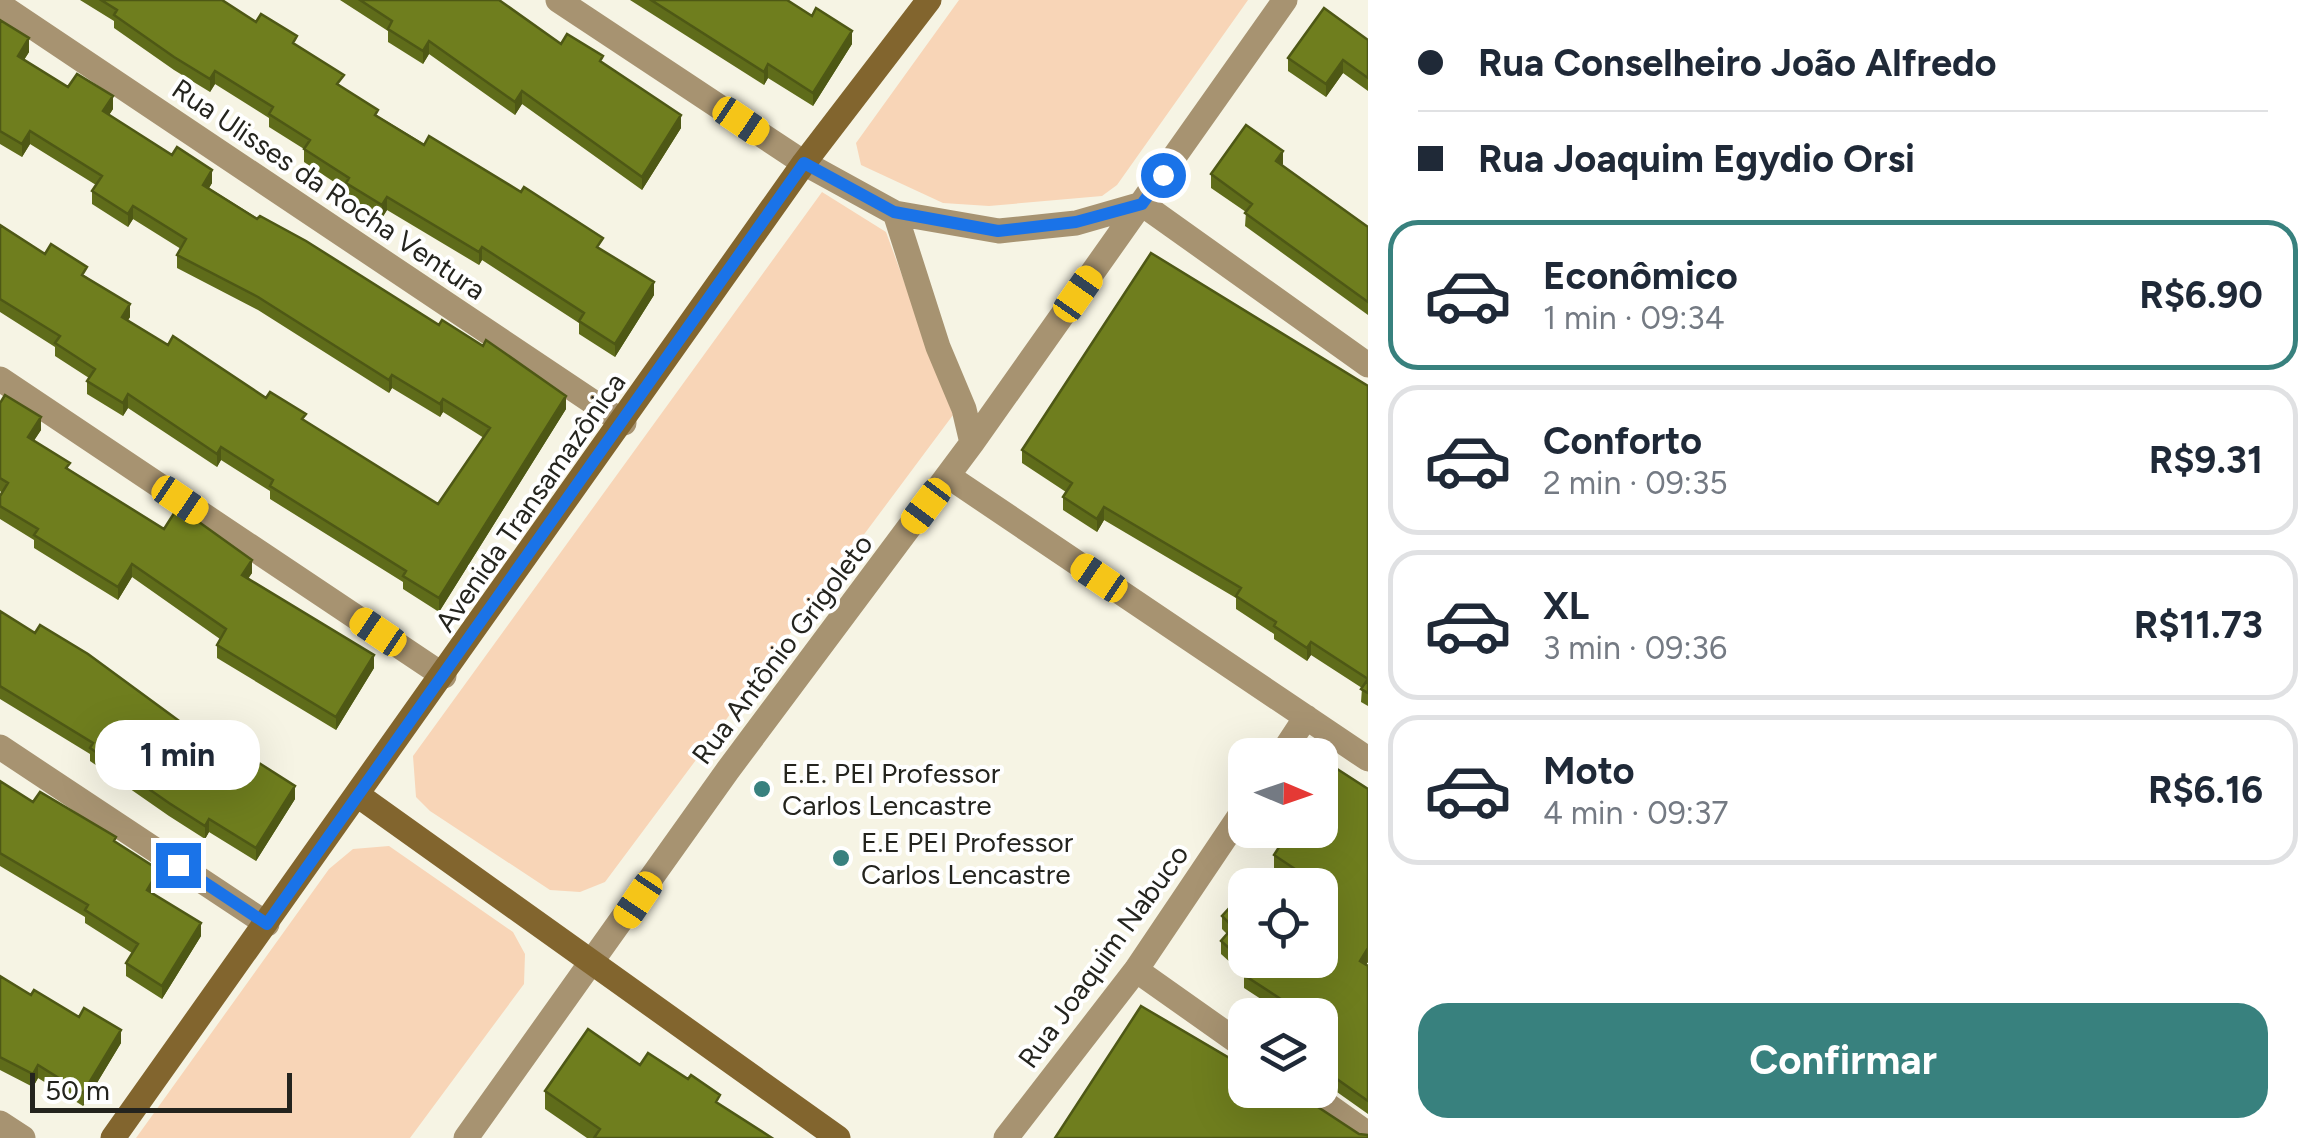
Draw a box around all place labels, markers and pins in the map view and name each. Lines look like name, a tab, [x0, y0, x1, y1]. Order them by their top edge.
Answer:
place label: E.E. PEI Professor Carlos Lencastre	[782, 756, 1001, 822]
marker: E.E. PEI Professor Carlos Lencastre	[751, 778, 773, 800]
place label: E.E PEI Professor Carlos Lencastre	[861, 825, 1074, 891]
marker: E.E PEI Professor Carlos Lencastre	[830, 847, 852, 869]

